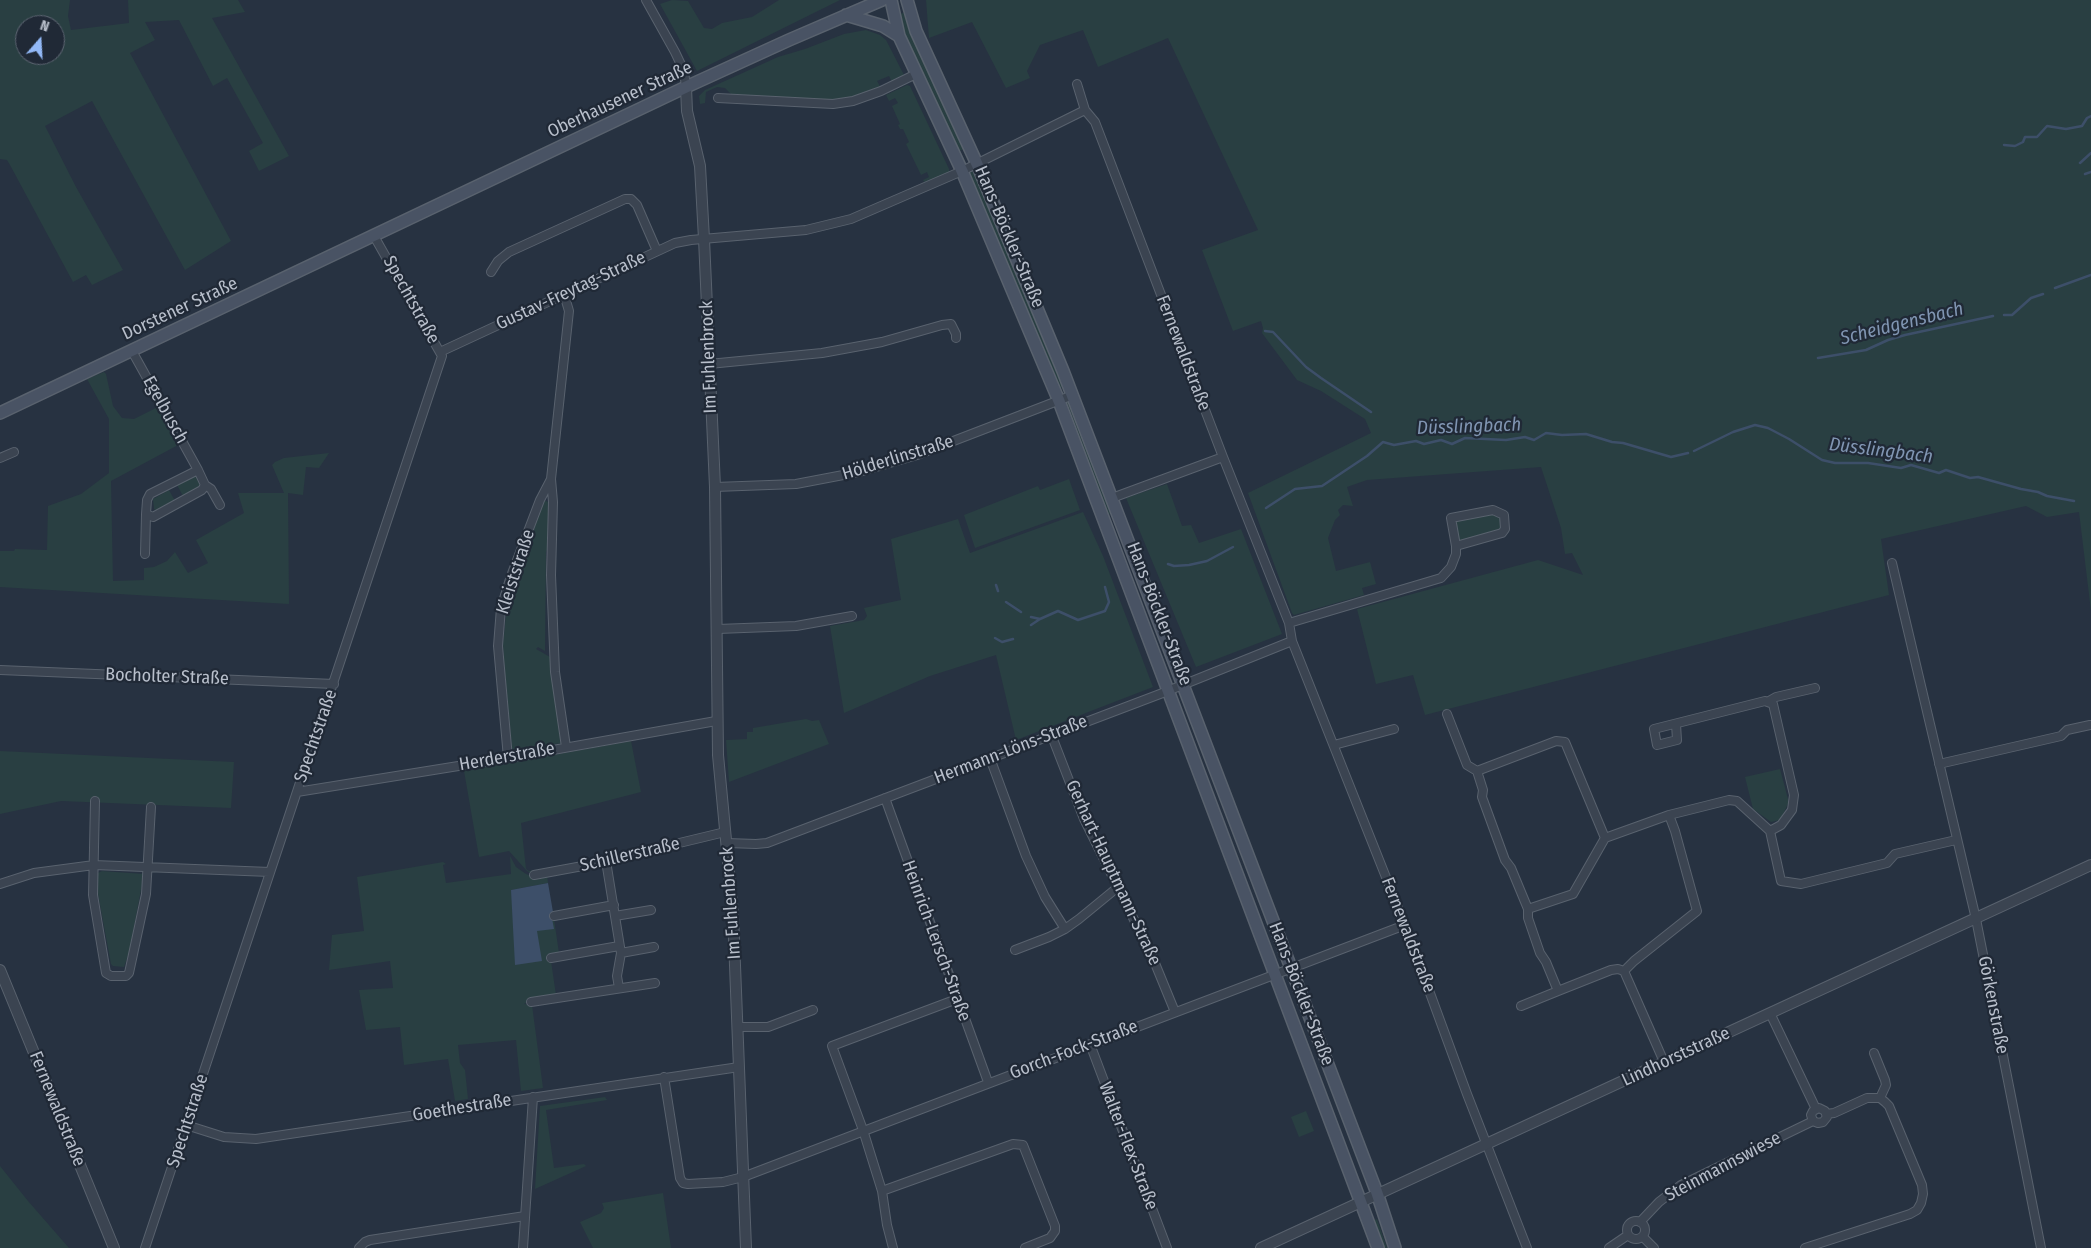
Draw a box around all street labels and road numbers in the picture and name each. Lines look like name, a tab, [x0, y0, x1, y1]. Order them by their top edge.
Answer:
street label: Oberhausener Straße	[544, 57, 696, 143]
street label: Hans-Böckler-Straße	[969, 163, 1049, 311]
street label: Gustav-Freytag-Straße	[493, 247, 649, 335]
street label: Spechtstraße	[378, 252, 444, 348]
street label: Dorstener Straße	[119, 273, 241, 345]
street label: Fernewaldstraße	[1151, 292, 1215, 414]
street label: Im Fuhlenbrock	[696, 300, 722, 414]
street label: Egelbusch	[138, 373, 192, 447]
street label: Hölderlinstraße	[840, 431, 956, 485]
street label: Kleiststraße	[492, 527, 540, 617]
street label: Hans-Böckler-Straße	[1122, 539, 1196, 689]
street label: Bocholter Straße	[105, 664, 229, 690]
street label: Spechtstraße	[290, 687, 342, 785]
street label: Hermann-Löns-Straße	[931, 711, 1091, 789]
street label: Herderstraße	[457, 738, 557, 776]
street label: Gerhart-Hauptmann-Straße	[1061, 777, 1165, 969]
street label: Schillerstraße	[578, 833, 682, 877]
street label: Im Fuhlenbrock	[716, 846, 746, 960]
street label: Heinrich-Lersch-Straße	[897, 858, 975, 1024]
street label: Fernewaldstraße	[1376, 874, 1440, 996]
street label: Hans-Böckler-Straße	[1264, 919, 1338, 1069]
street label: Görkenstraße	[1973, 954, 2013, 1056]
street label: Gorch-Fock-Straße	[1007, 1016, 1141, 1084]
street label: Lindhorststraße	[1618, 1023, 1734, 1091]
street label: Fernewaldstraße	[24, 1048, 90, 1170]
street label: Spechtstraße	[163, 1071, 213, 1171]
street label: Walter-Flex-Straße	[1094, 1079, 1162, 1213]
street label: Goethestraße	[411, 1090, 513, 1126]
street label: Steinmannswiese	[1661, 1127, 1785, 1207]

